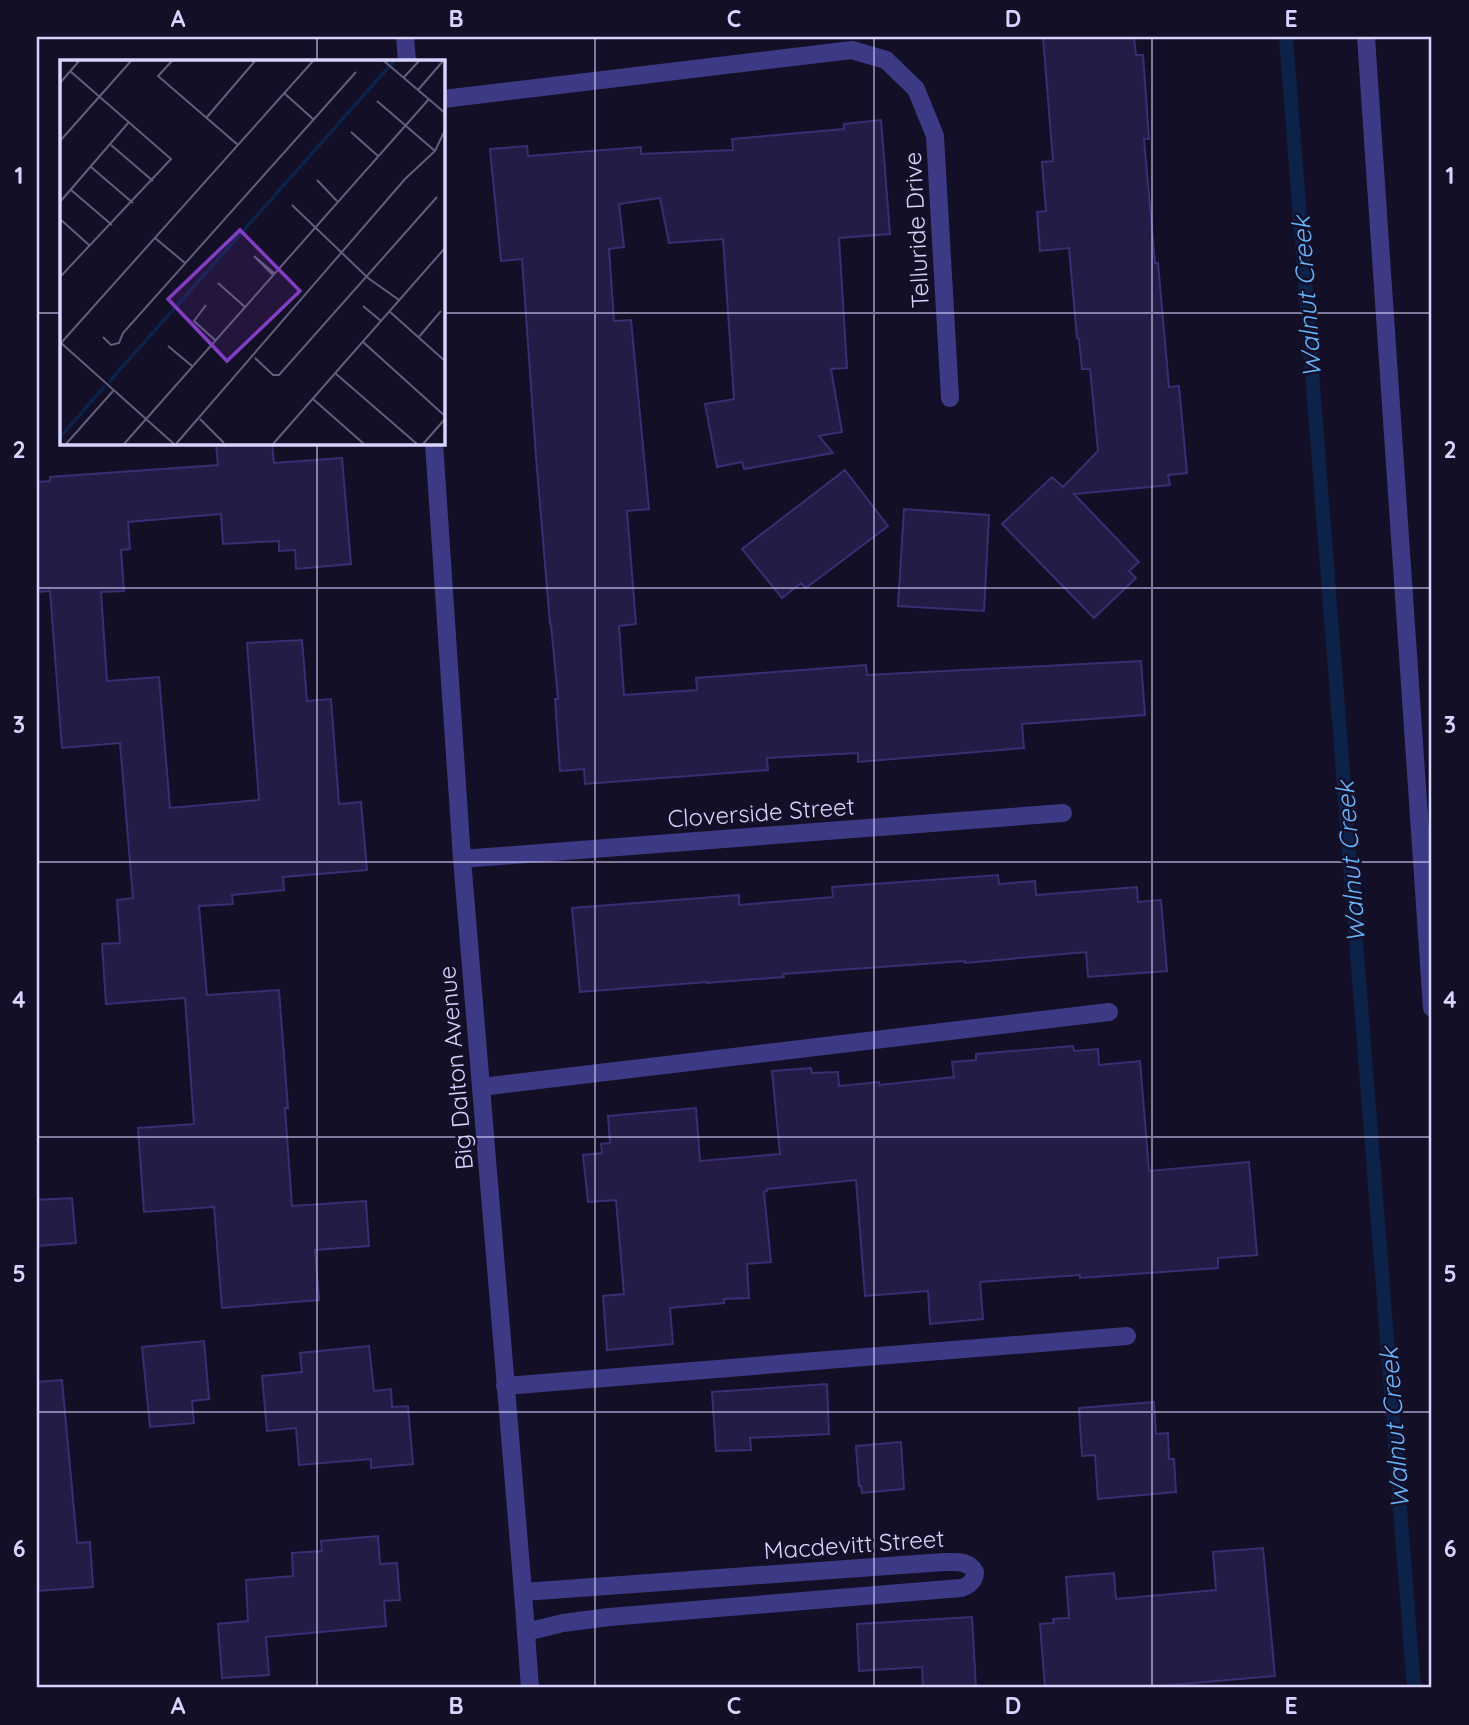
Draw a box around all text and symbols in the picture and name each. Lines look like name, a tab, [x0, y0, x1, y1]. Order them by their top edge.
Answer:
text: A	[171, 4, 186, 33]
text: B	[448, 4, 464, 33]
text: C	[727, 4, 741, 33]
text: D	[1005, 4, 1021, 33]
text: E	[1284, 4, 1298, 33]
inset map	[60, 60, 444, 444]
street label: Telluride Drive	[897, 151, 935, 309]
text: 1	[15, 161, 23, 190]
text: 1	[1446, 161, 1454, 190]
water label: Walnut Creek	[1284, 213, 1328, 379]
text: 2	[12, 435, 26, 464]
text: 2	[1443, 435, 1457, 464]
text: 3	[13, 710, 25, 739]
text: 3	[1444, 710, 1456, 739]
water label: Walnut Creek	[1328, 778, 1372, 944]
street label: Cloverside Street	[667, 791, 855, 833]
street label: Big Dalton Avenue	[431, 965, 479, 1171]
text: 4	[12, 985, 26, 1014]
text: 4	[1443, 985, 1457, 1014]
text: 5	[12, 1259, 26, 1288]
text: 5	[1443, 1259, 1457, 1288]
water label: Walnut Creek	[1372, 1344, 1416, 1510]
street label: Macdevitt Street	[763, 1523, 945, 1565]
text: 6	[13, 1534, 25, 1563]
text: 6	[1444, 1534, 1456, 1563]
text: A	[171, 1691, 186, 1720]
text: B	[448, 1691, 464, 1720]
text: C	[727, 1691, 741, 1720]
text: D	[1005, 1691, 1021, 1720]
text: E	[1284, 1691, 1298, 1720]

